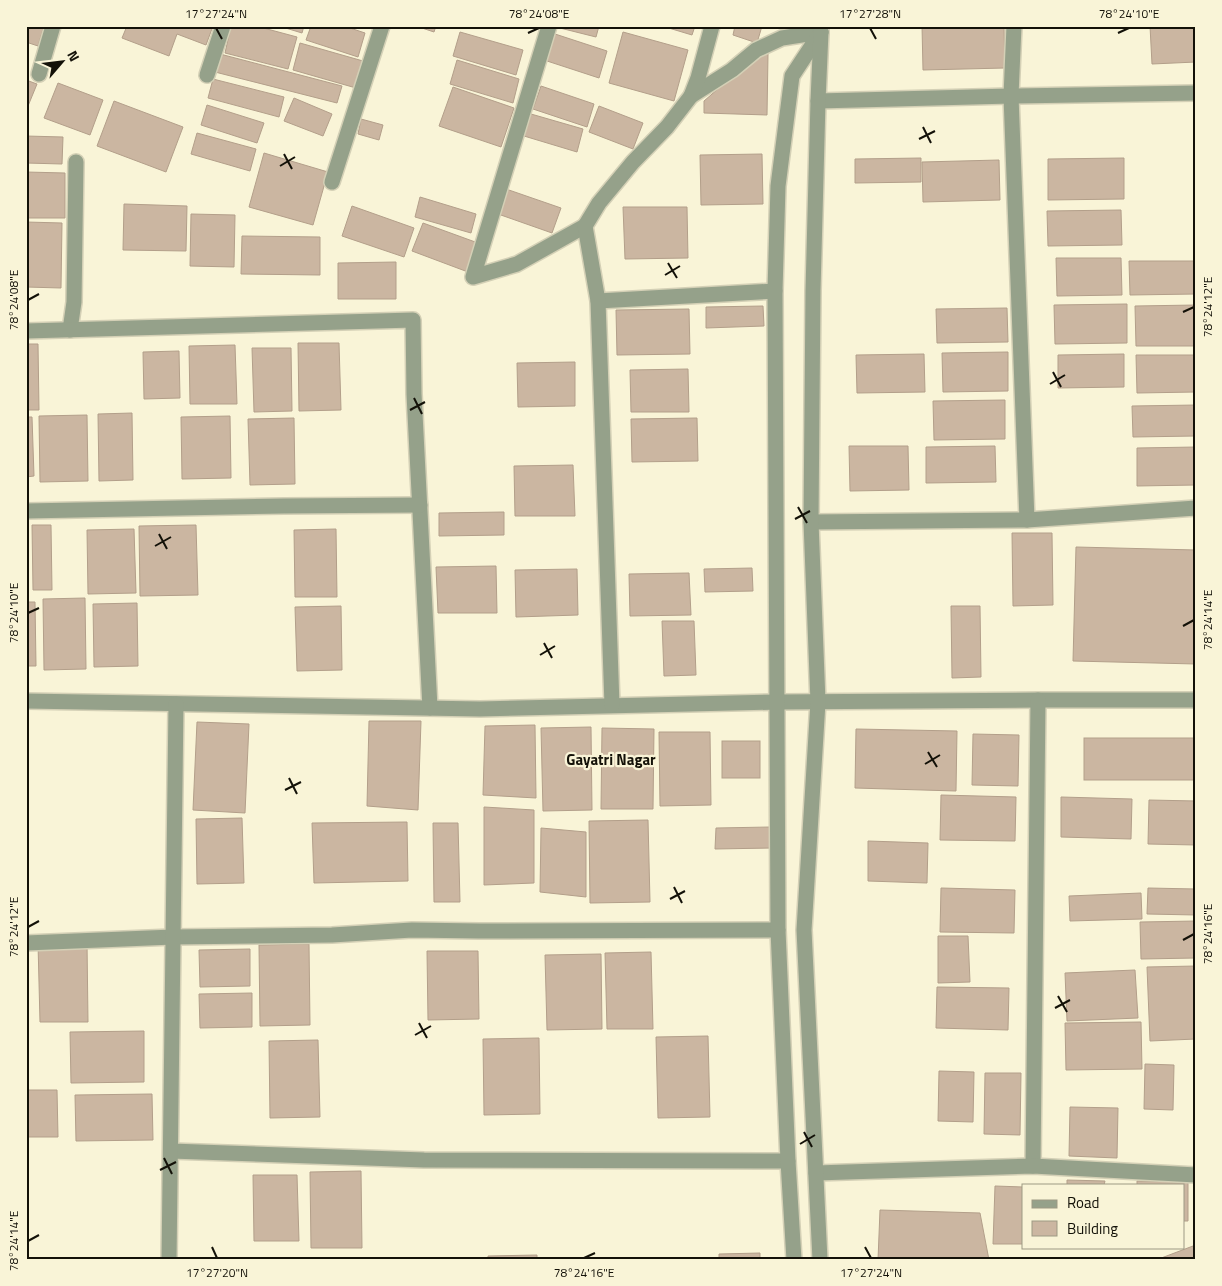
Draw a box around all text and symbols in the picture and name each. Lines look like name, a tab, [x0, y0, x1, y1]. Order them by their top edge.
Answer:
text: 17°27'24"N	[185, 4, 247, 23]
text: 78°24'08"E	[509, 4, 570, 23]
text: 17°27'28"N	[839, 4, 901, 23]
text: 78°24'10"E	[1099, 4, 1160, 23]
north arrow	[38, 38, 88, 88]
text: N	[62, 46, 85, 65]
text: 78°24'08"E	[4, 269, 23, 330]
text: 78°24'12"E	[1198, 276, 1217, 337]
text: 78°24'10"E	[4, 582, 23, 643]
text: 78°24'14"E	[1198, 589, 1217, 650]
district label: Gayatri Nagar	[566, 748, 656, 771]
text: 78°24'12"E	[4, 896, 23, 957]
text: 78°24'16"E	[1198, 903, 1217, 964]
legend	[1022, 1184, 1184, 1248]
text: Road	[1067, 1191, 1099, 1214]
text: 78°24'14"E	[4, 1210, 23, 1271]
text: Building	[1067, 1217, 1118, 1240]
text: 17°27'20"N	[186, 1263, 248, 1282]
text: 78°24'16"E	[554, 1263, 615, 1282]
text: 17°27'24"N	[840, 1263, 902, 1282]

